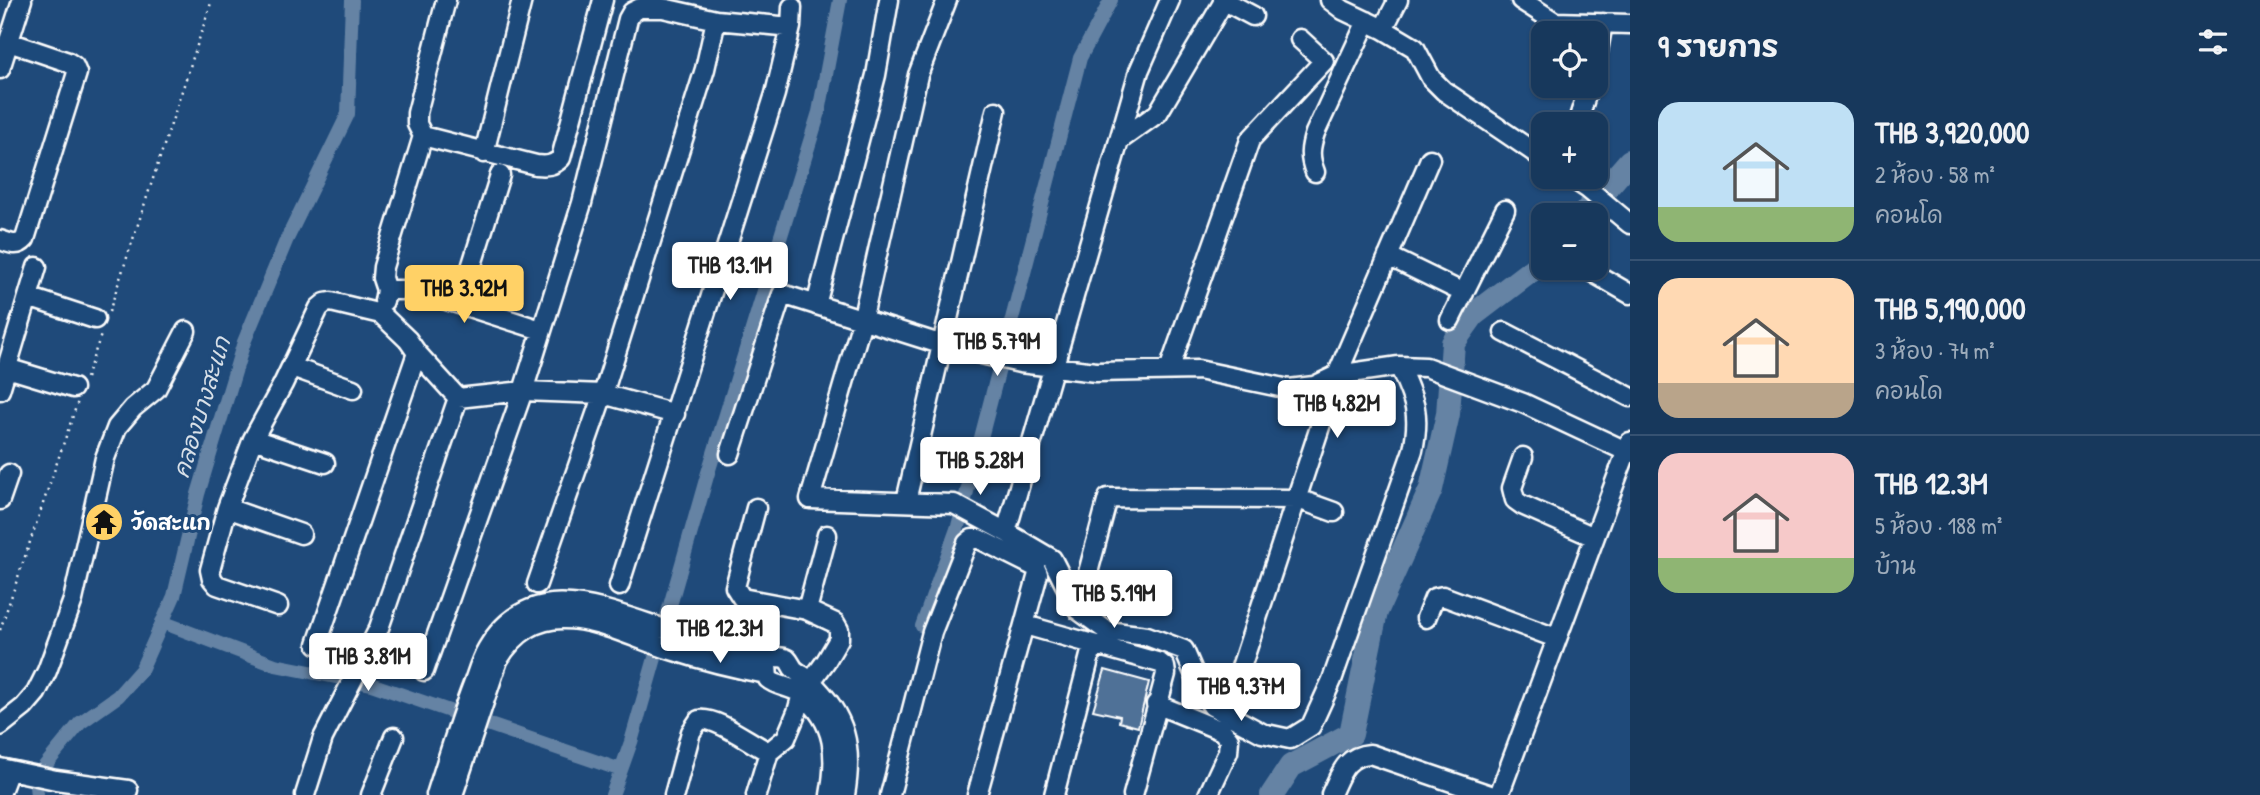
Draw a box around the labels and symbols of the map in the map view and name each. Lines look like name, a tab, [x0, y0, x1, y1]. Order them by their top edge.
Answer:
pin: THB 13.1M	[650, 243, 810, 302]
pin: THB 3.92M	[384, 266, 544, 325]
pin: THB 5.79M	[917, 318, 1077, 378]
water label: คลองบางสะแก	[165, 332, 237, 481]
pin: THB 4.82M	[1257, 380, 1417, 440]
pin: THB 5.28M	[900, 438, 1060, 497]
temple icon: วัดสะแก	[83, 501, 125, 543]
place label: วัดสะแก	[131, 508, 211, 537]
pin: THB 5.19M	[1034, 570, 1194, 630]
pin: THB 12.3M	[640, 606, 800, 665]
pin: THB 3.81M	[288, 634, 448, 693]
pin: THB 9.37M	[1161, 664, 1321, 723]

